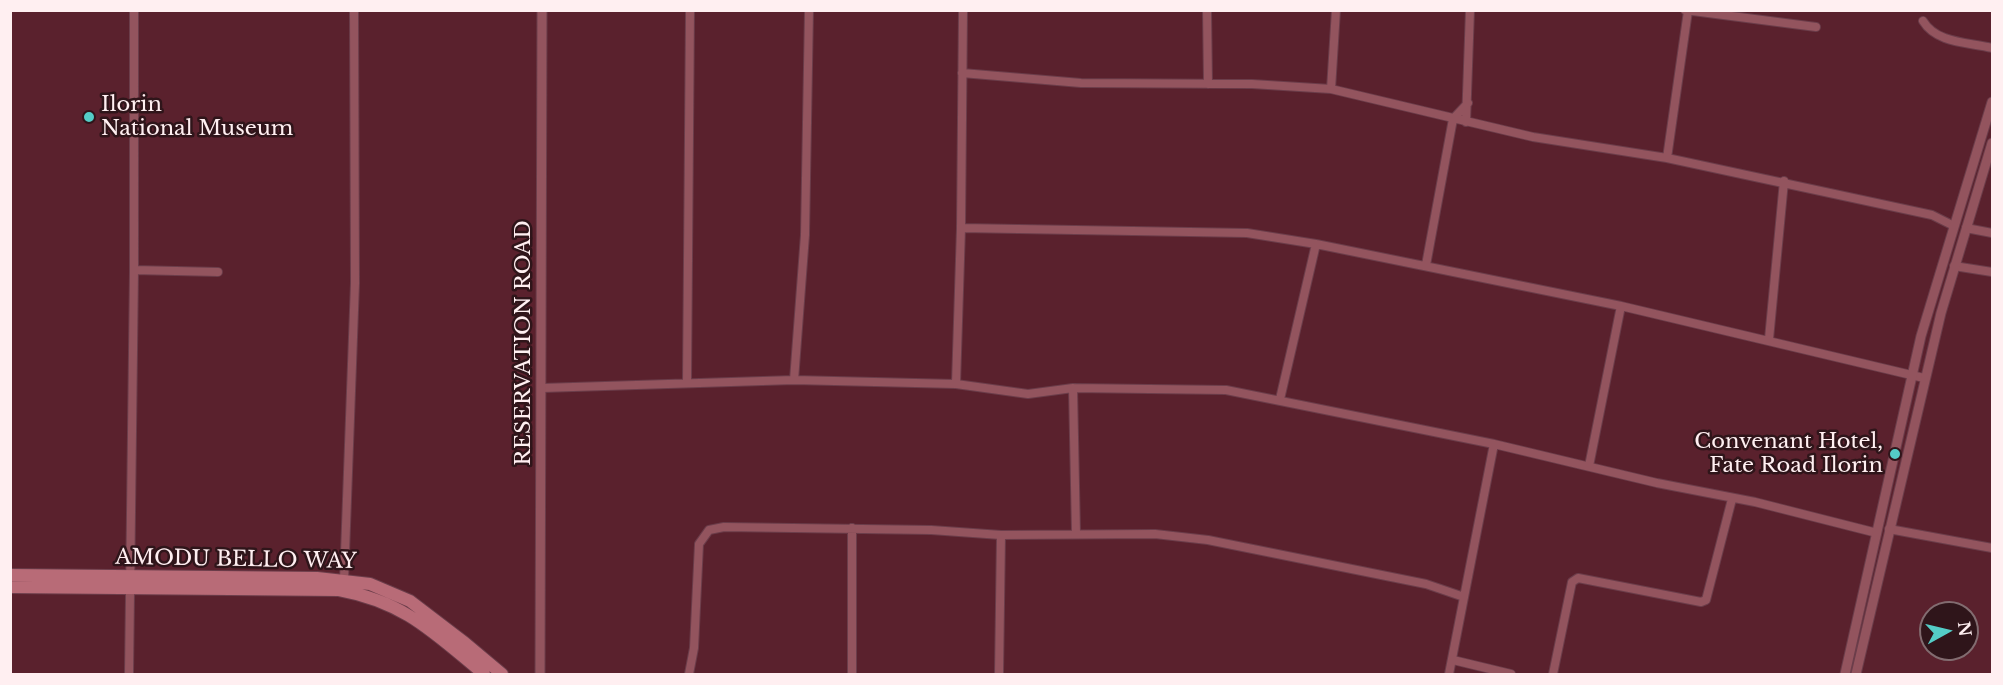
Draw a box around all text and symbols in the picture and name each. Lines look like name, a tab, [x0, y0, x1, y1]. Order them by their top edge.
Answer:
place label: Ilorin National Museum	[101, 92, 293, 142]
marker: Ilorin National Museum	[82, 110, 96, 124]
street label: RESERVATION ROAD	[511, 220, 537, 466]
place label: Convenant Hotel, Fate Road Ilorin	[1694, 429, 1883, 479]
marker: Convenant Hotel, Fate Road Ilorin	[1888, 447, 1902, 461]
street label: AMODU BELLO WAY	[115, 545, 357, 575]
north arrow	[1919, 601, 1979, 661]
text: N	[1954, 620, 1976, 638]

